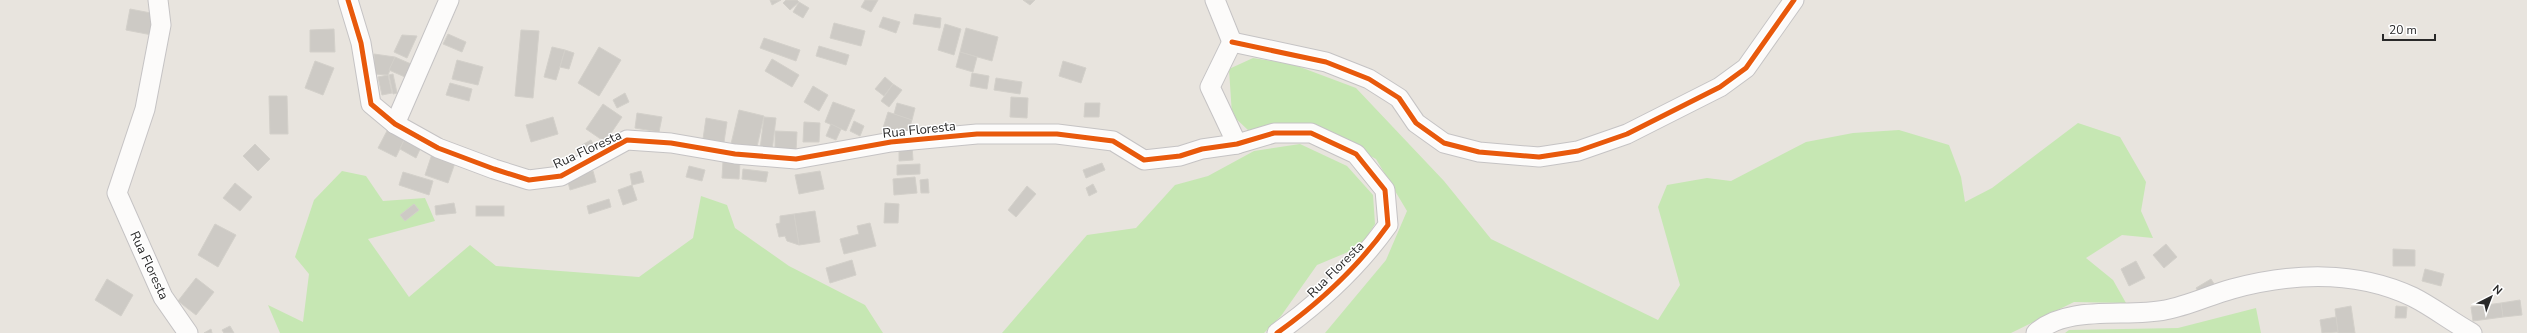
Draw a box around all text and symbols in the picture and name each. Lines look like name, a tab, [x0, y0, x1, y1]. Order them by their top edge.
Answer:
scale bar	[2383, 16, 2435, 42]
text: 20 m	[2389, 22, 2417, 38]
street label: Rua Floresta	[882, 117, 957, 143]
street label: Rua Floresta	[550, 126, 625, 174]
street label: Rua Floresta	[125, 228, 173, 303]
street label: Rua Floresta	[1303, 237, 1368, 302]
north arrow	[2471, 277, 2511, 317]
text: N	[2489, 282, 2505, 298]

